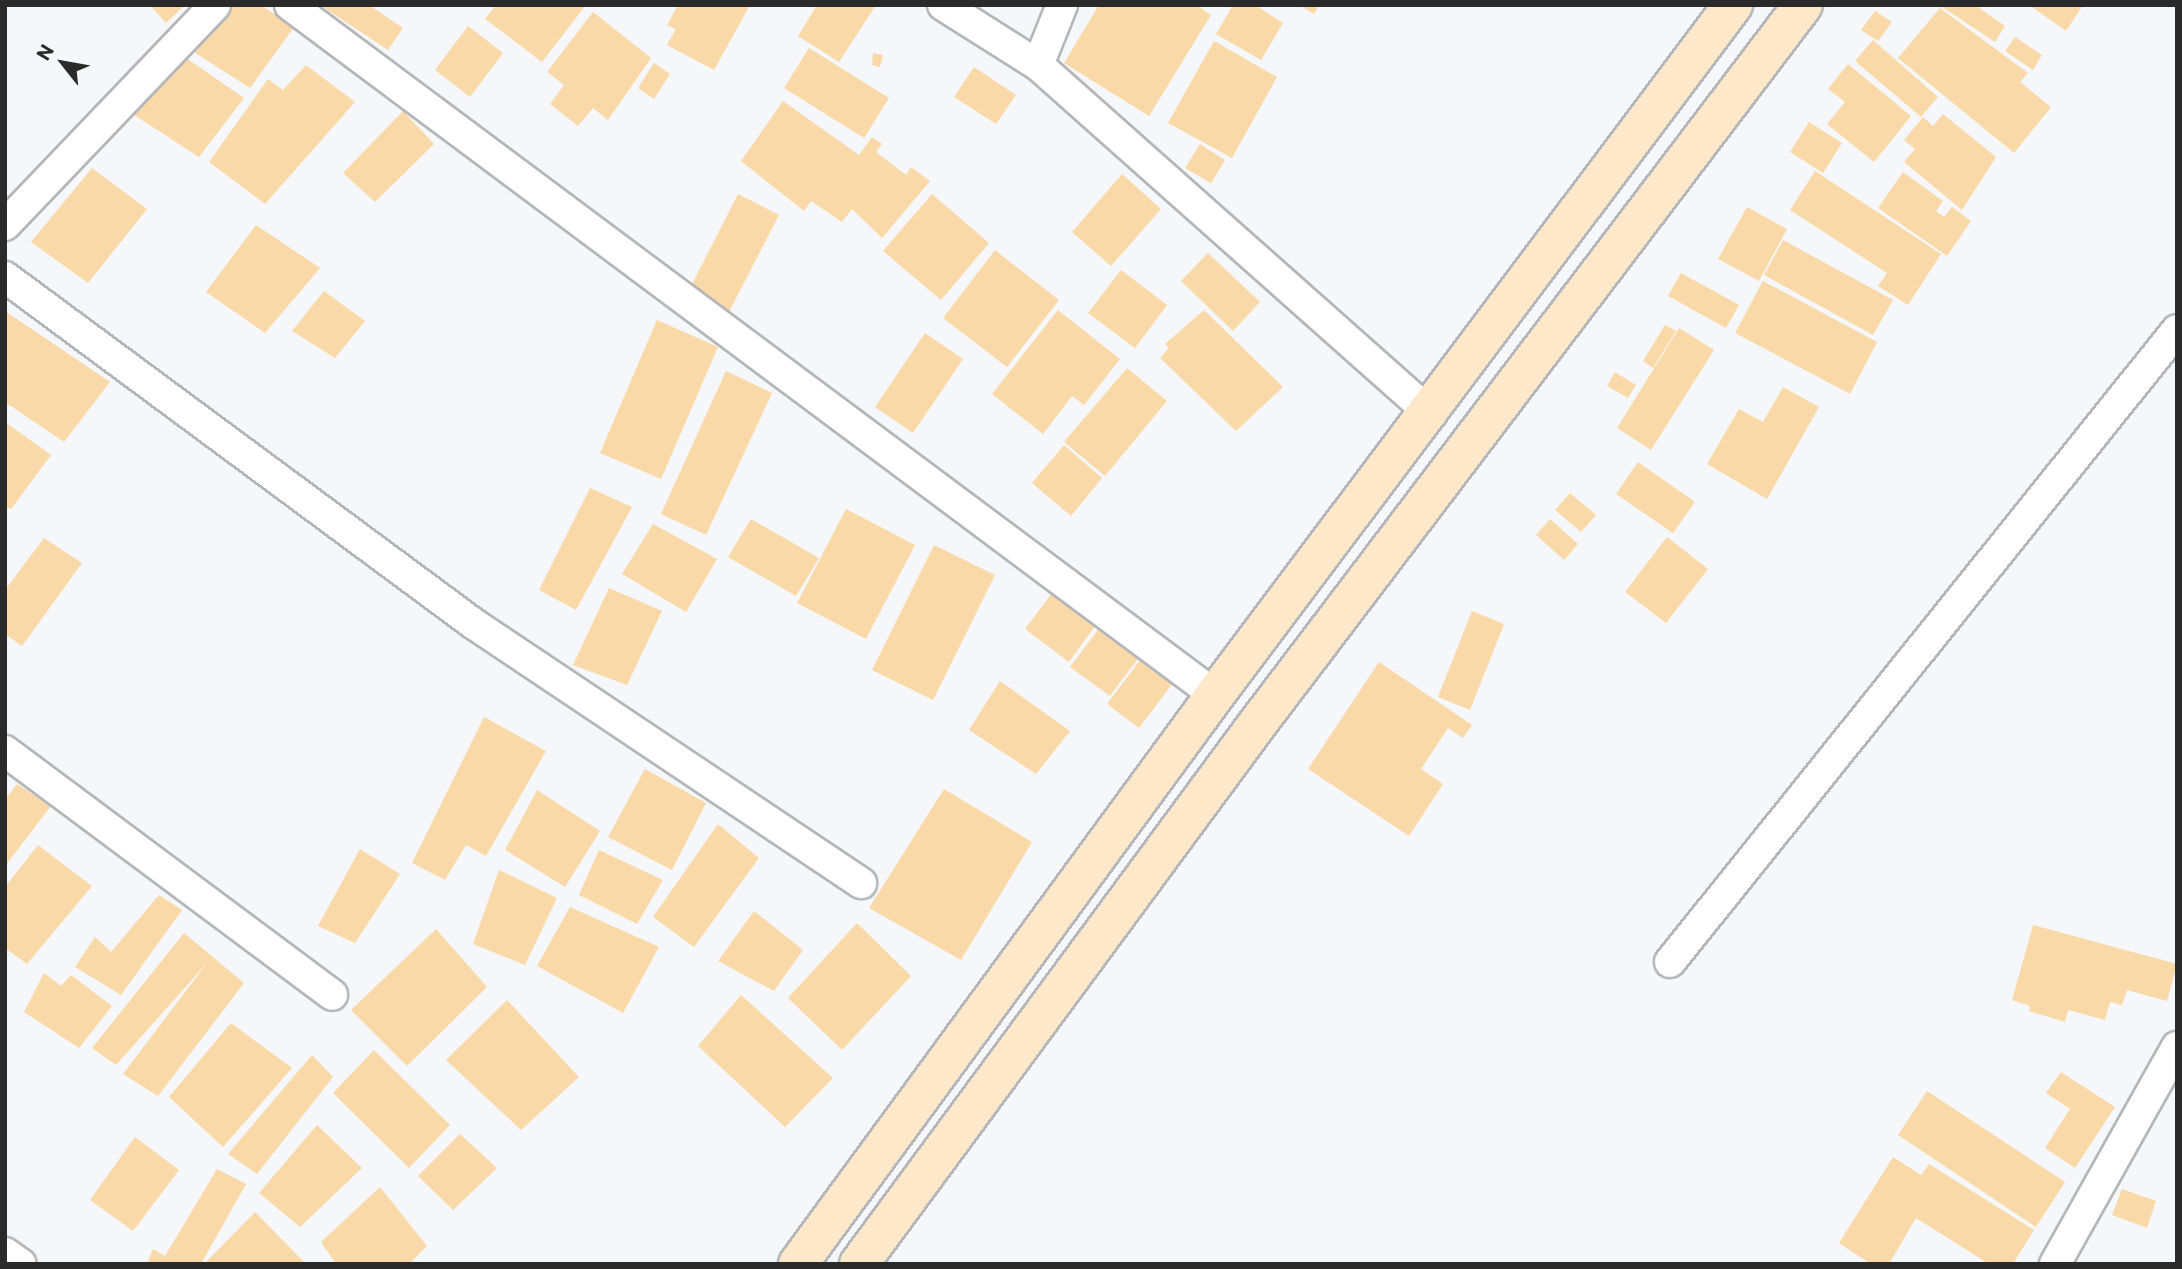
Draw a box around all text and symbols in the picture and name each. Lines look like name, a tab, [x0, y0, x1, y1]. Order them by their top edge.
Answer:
north arrow	[28, 28, 98, 98]
text: N	[31, 40, 58, 64]

